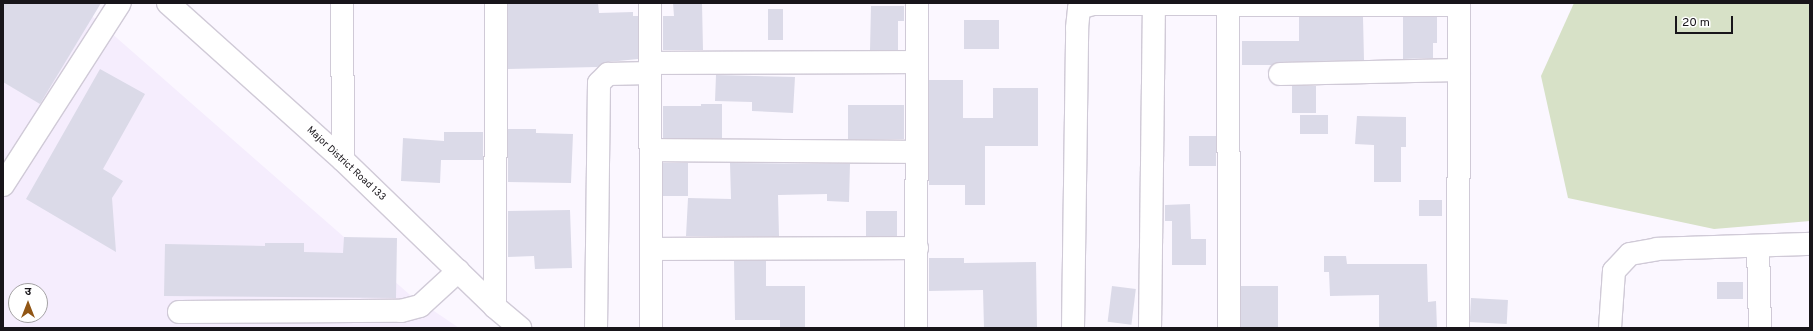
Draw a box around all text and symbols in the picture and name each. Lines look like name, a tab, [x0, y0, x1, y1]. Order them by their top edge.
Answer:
scale bar	[1677, 8, 1735, 34]
text: 20 m	[1682, 15, 1710, 31]
street label: Major District Road 133	[304, 124, 388, 204]
north arrow	[8, 283, 48, 323]
text: उ	[25, 285, 31, 299]

